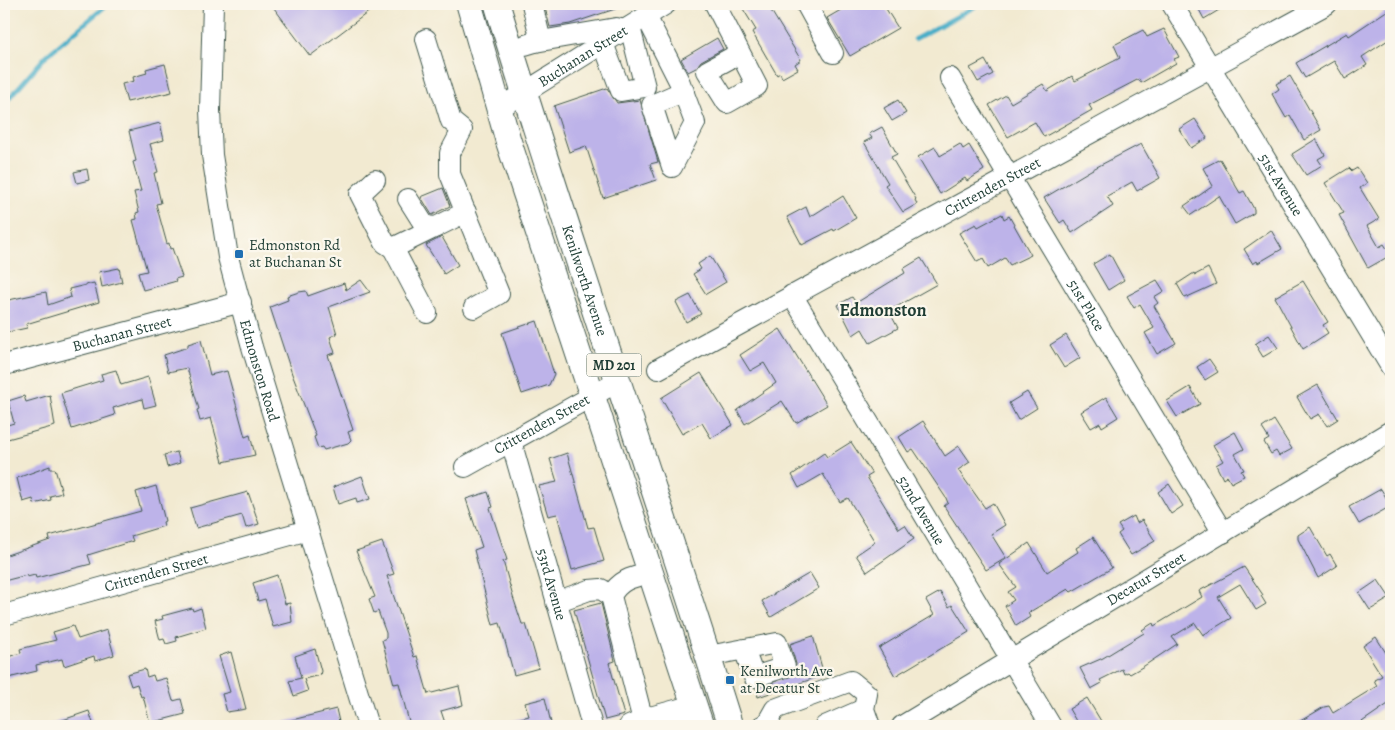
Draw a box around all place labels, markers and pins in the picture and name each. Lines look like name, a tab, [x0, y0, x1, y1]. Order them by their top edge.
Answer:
place label: Edmonston Rd at Buchanan St	[249, 235, 342, 272]
marker: Edmonston Rd at Buchanan St	[233, 248, 245, 260]
place label: Kenilworth Ave at Decatur St	[740, 661, 833, 698]
marker: Kenilworth Ave at Decatur St	[724, 674, 736, 686]

